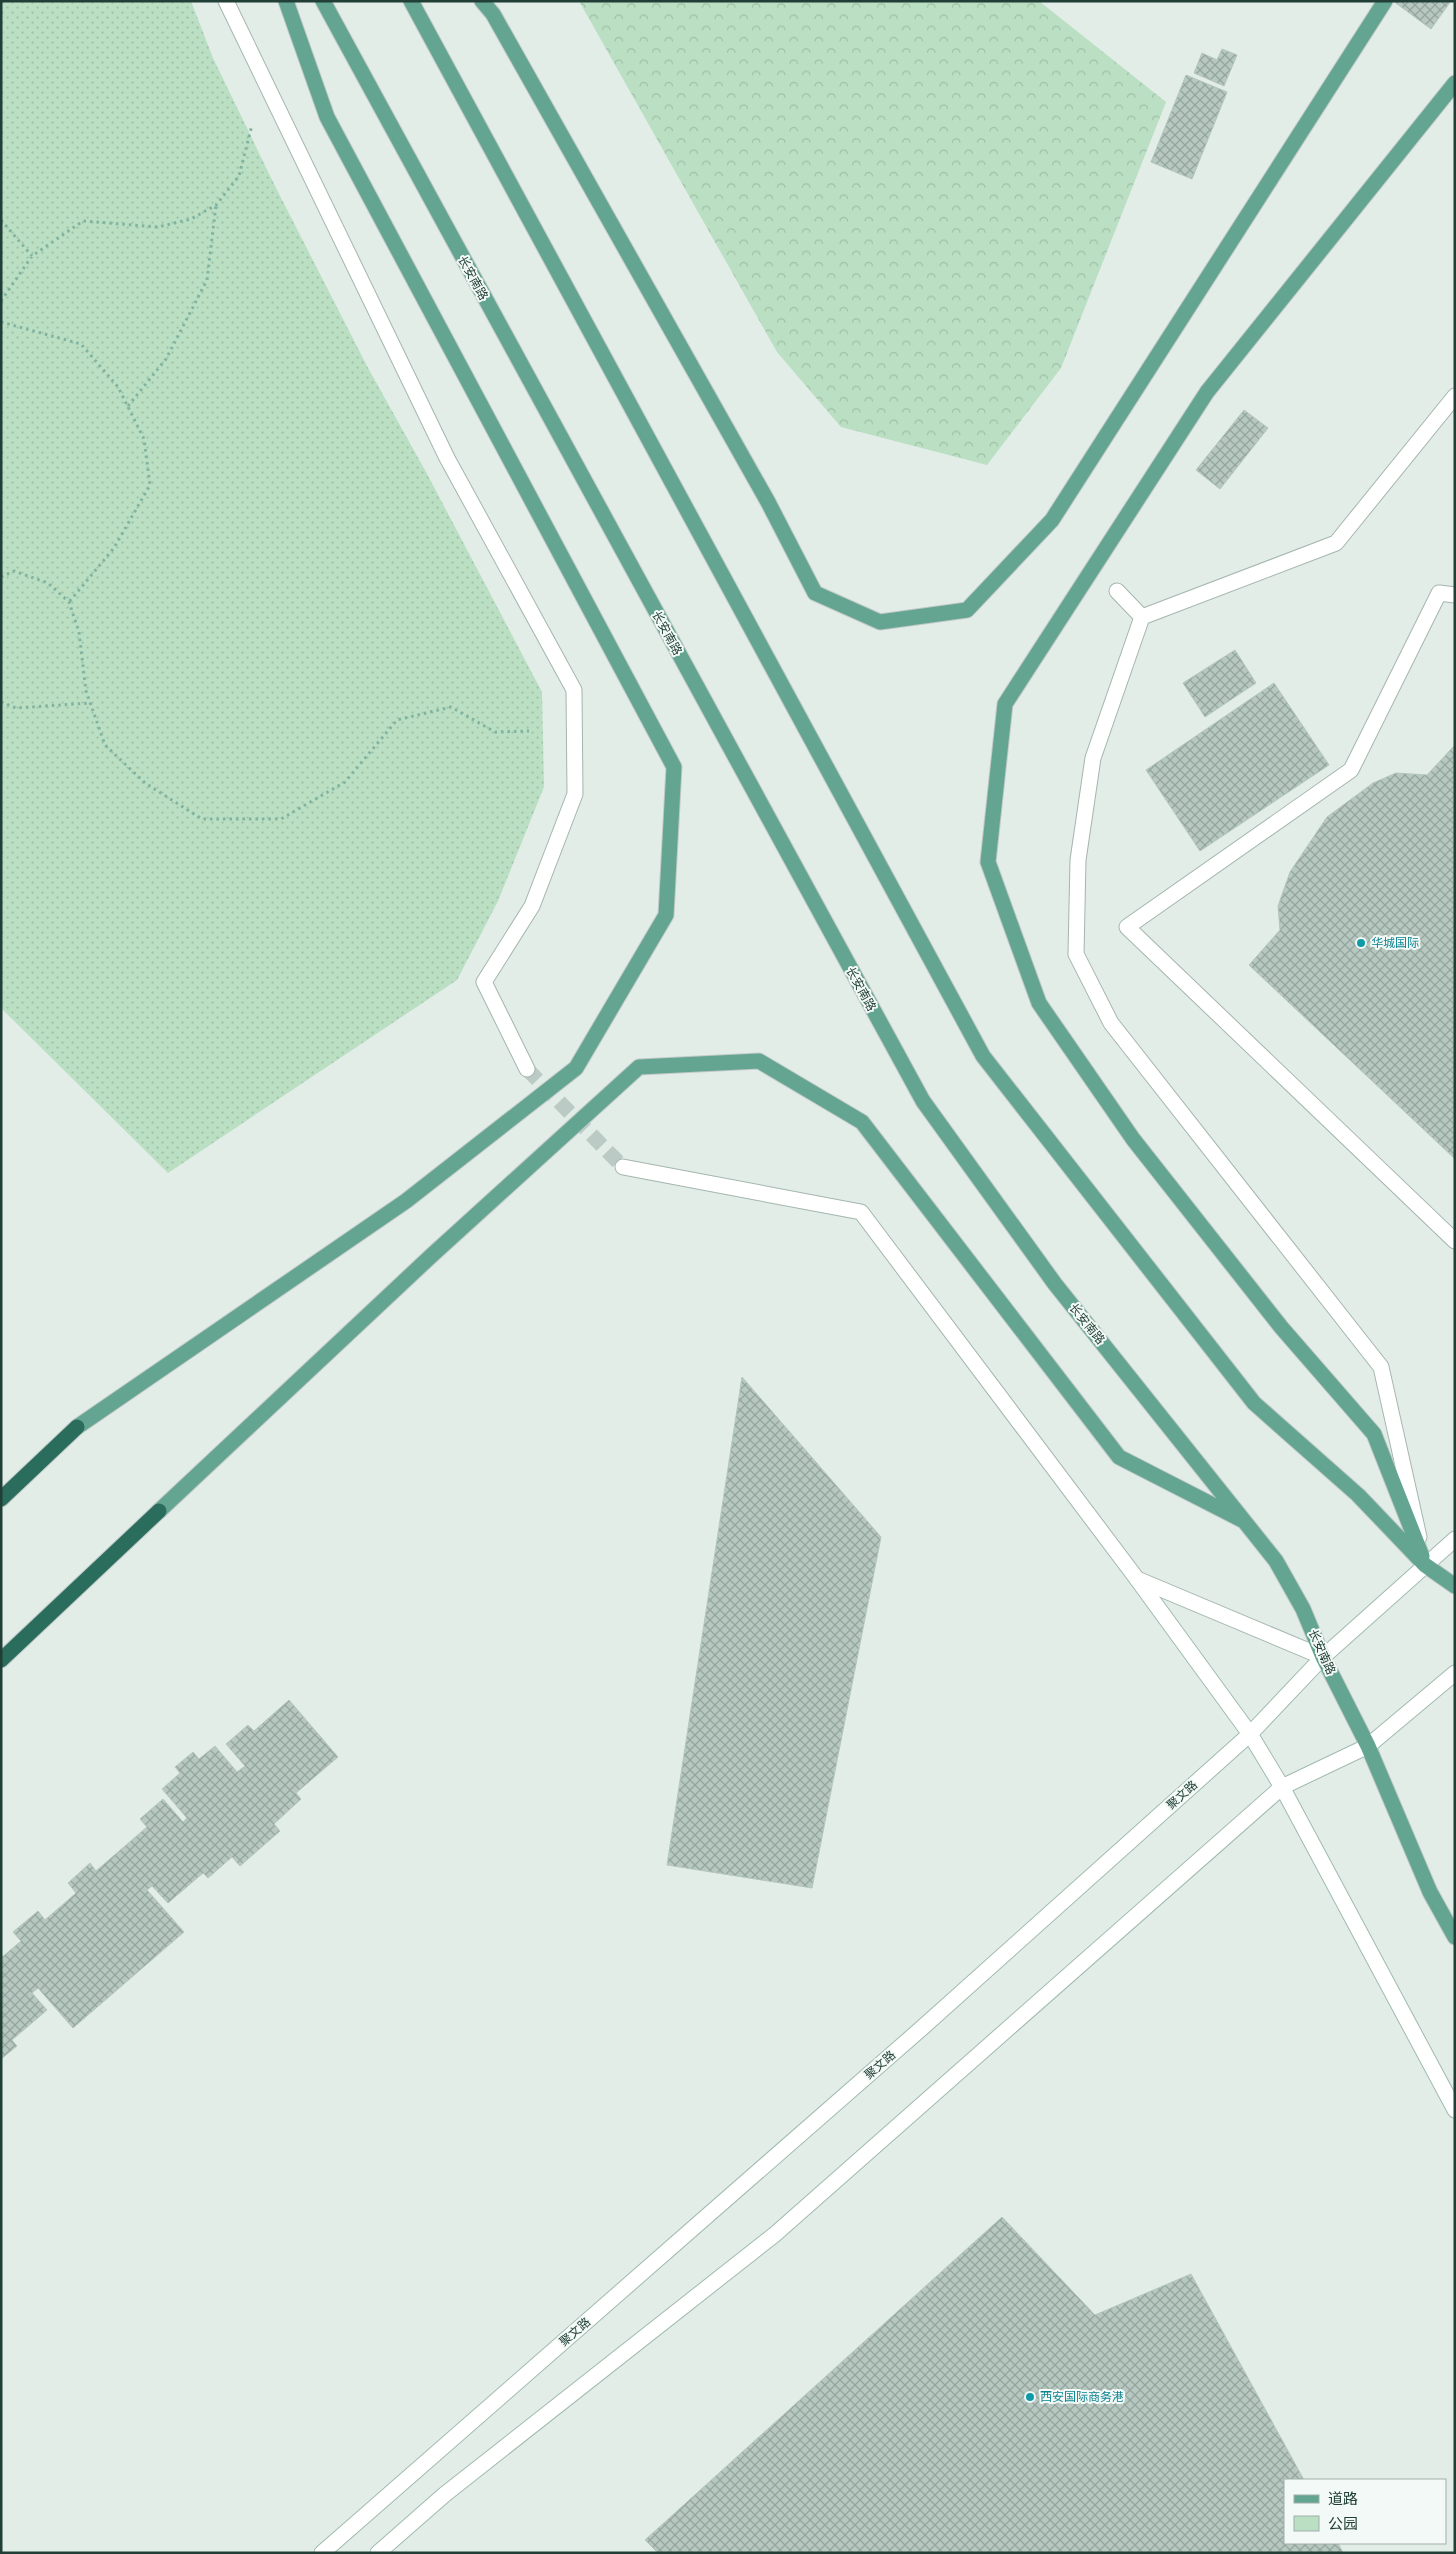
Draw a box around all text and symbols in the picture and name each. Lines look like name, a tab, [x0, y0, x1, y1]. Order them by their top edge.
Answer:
street label: 长安南路	[455, 253, 492, 302]
street label: 长安南路	[649, 608, 686, 657]
place label: 华城国际	[1371, 935, 1419, 950]
marker: 华城国际	[1355, 937, 1367, 949]
street label: 长安南路	[843, 964, 880, 1013]
street label: 长安南路	[1066, 1300, 1108, 1347]
street label: 长安南路	[1306, 1627, 1339, 1677]
street label: 聚文路	[1163, 1777, 1200, 1812]
street label: 聚文路	[861, 2047, 898, 2082]
street label: 聚文路	[556, 2314, 593, 2349]
place label: 西安国际商务港	[1040, 2389, 1124, 2404]
marker: 西安国际商务港	[1024, 2391, 1036, 2403]
legend	[1284, 2479, 1446, 2544]
text: 道路	[1328, 2489, 1358, 2507]
text: 公园	[1328, 2514, 1358, 2532]

